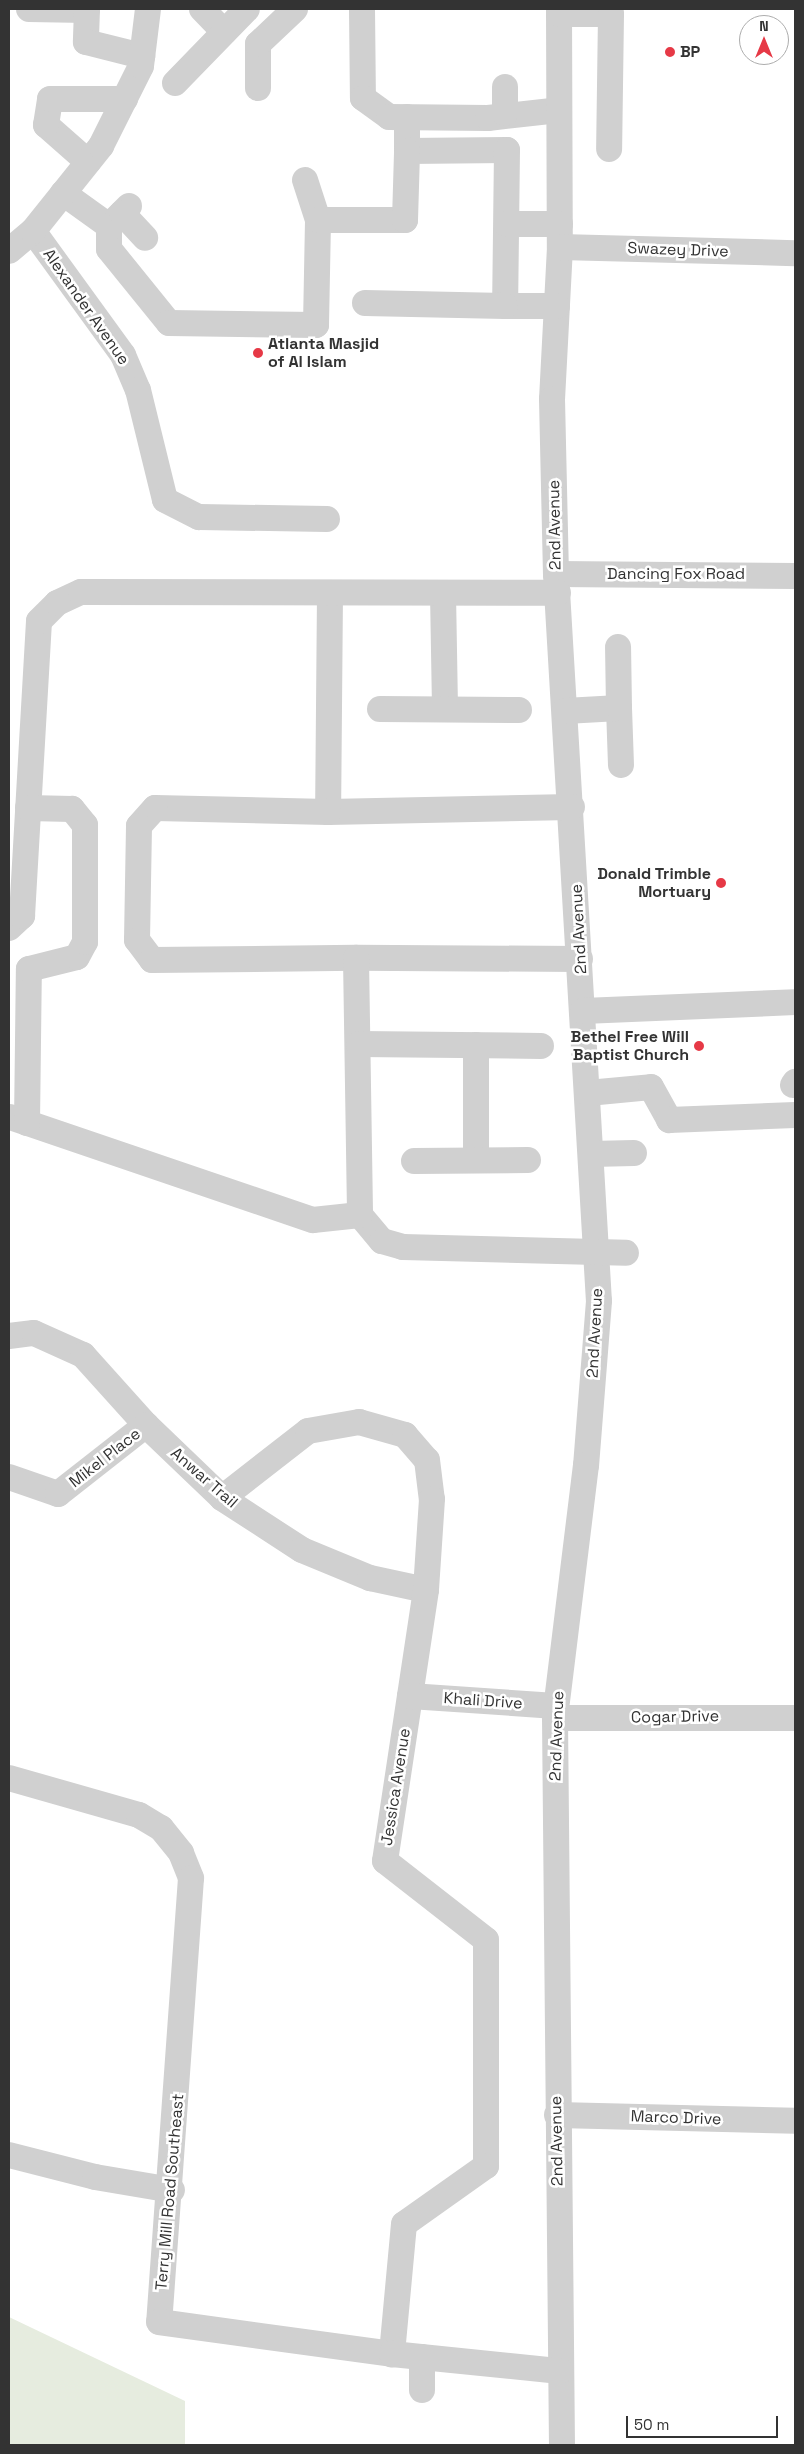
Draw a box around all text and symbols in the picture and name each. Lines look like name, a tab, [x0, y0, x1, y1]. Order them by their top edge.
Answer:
north arrow	[739, 15, 789, 65]
text: N	[759, 17, 769, 35]
place label: BP	[680, 42, 700, 62]
marker: BP	[664, 46, 676, 58]
street label: Swazey Drive	[627, 239, 729, 261]
street label: Alexander Avenue	[39, 245, 133, 369]
place label: Atlanta Masjid of Al Islam	[268, 334, 379, 372]
marker: Atlanta Masjid of Al Islam	[252, 347, 264, 359]
street label: 2nd Avenue	[545, 480, 565, 570]
street label: Dancing Fox Road	[607, 564, 745, 584]
place label: Donald Trimble Mortuary	[597, 864, 711, 902]
marker: Donald Trimble Mortuary	[715, 877, 727, 889]
street label: 2nd Avenue	[567, 883, 591, 975]
place label: Bethel Free Will Baptist Church	[570, 1027, 689, 1065]
marker: Bethel Free Will Baptist Church	[693, 1040, 705, 1052]
street label: 2nd Avenue	[583, 1287, 607, 1379]
street label: Mikel Place	[66, 1424, 144, 1492]
street label: Anwar Trail	[166, 1444, 242, 1512]
street label: Khali Drive	[443, 1689, 523, 1713]
street label: 2nd Avenue	[546, 1691, 568, 1781]
street label: Cogar Drive	[631, 1707, 719, 1727]
street label: Jessica Avenue	[377, 1727, 415, 1847]
street label: Terry Mill Road Southeast	[152, 2093, 188, 2291]
street label: 2nd Avenue	[547, 2096, 567, 2186]
street label: Marco Drive	[630, 2107, 722, 2129]
scale bar	[629, 2406, 782, 2438]
text: 50 m	[634, 2415, 669, 2434]

